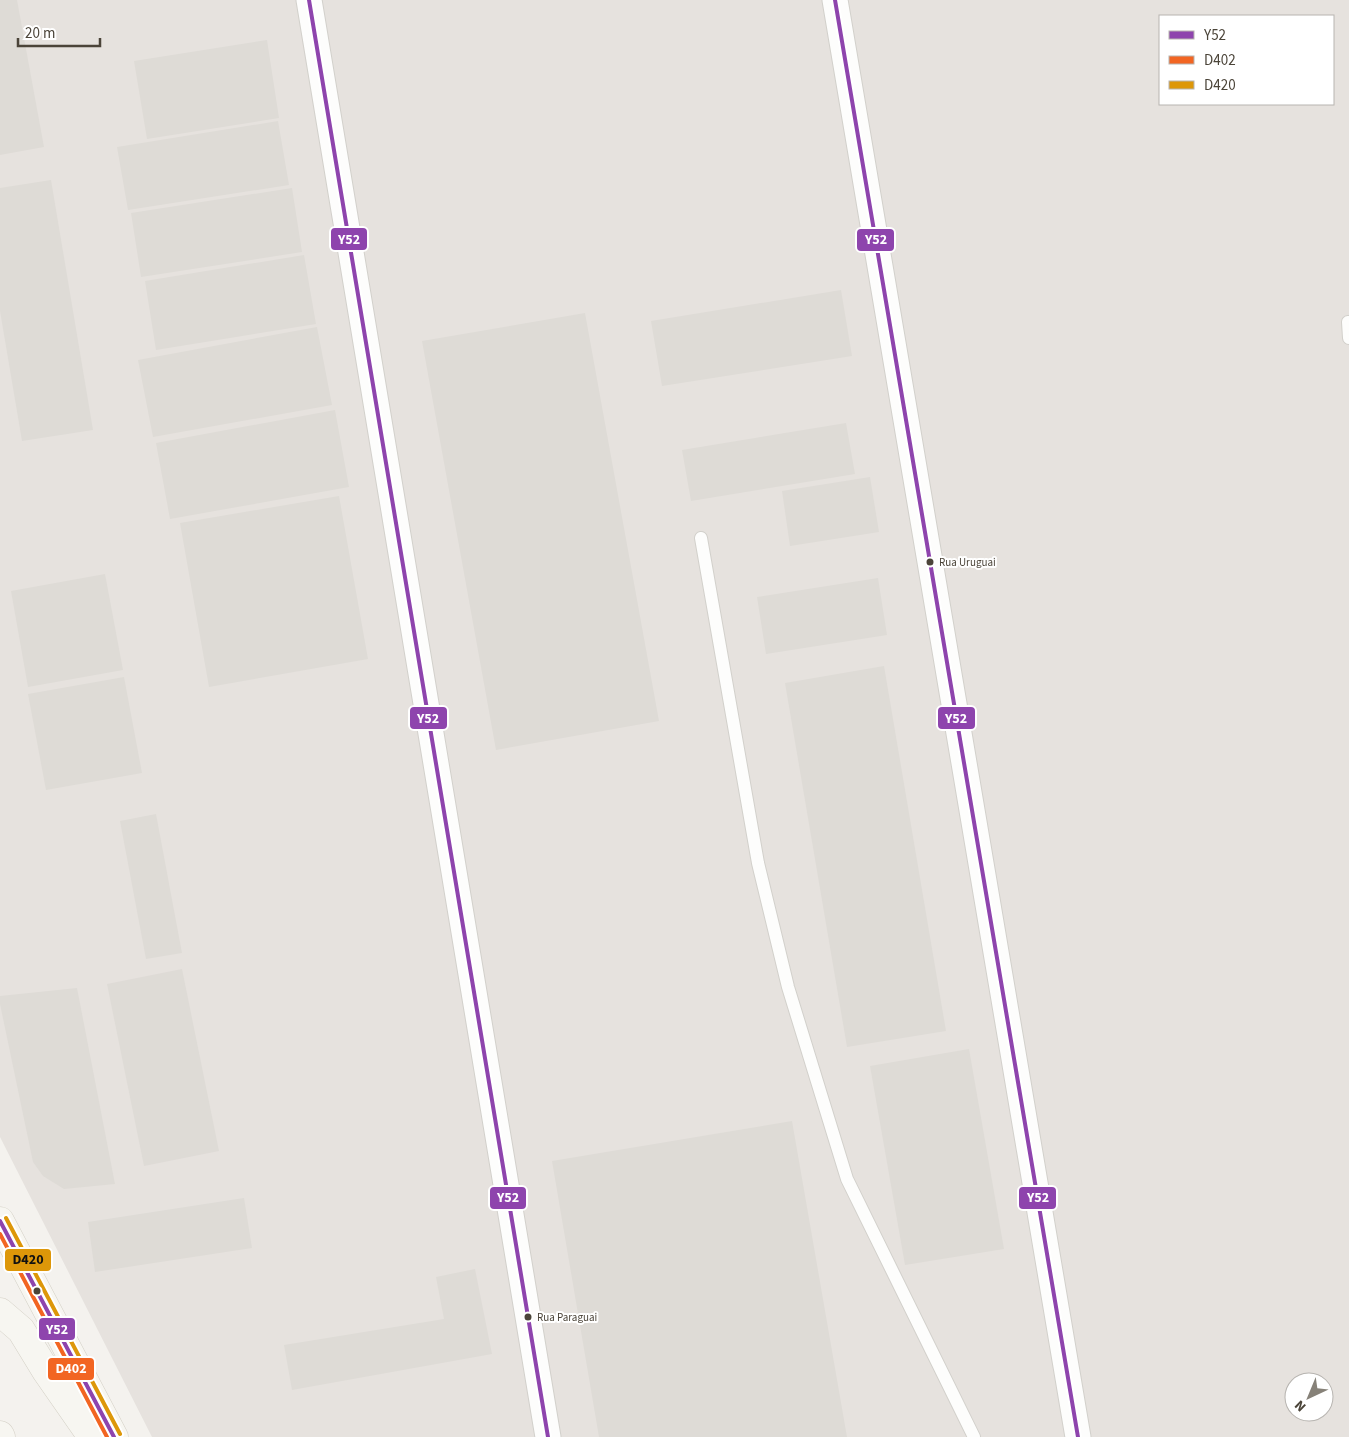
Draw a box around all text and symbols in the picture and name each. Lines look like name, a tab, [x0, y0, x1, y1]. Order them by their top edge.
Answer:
scale bar	[18, 15, 100, 47]
legend	[1159, 15, 1334, 105]
text: 20 m	[25, 23, 55, 44]
text: Y52	[1203, 25, 1226, 46]
text: D402	[1204, 50, 1236, 71]
text: D420	[1204, 75, 1236, 96]
line badge: Y52	[330, 227, 368, 251]
line badge: Y52	[856, 228, 895, 252]
text: Y52	[337, 230, 360, 250]
text: Y52	[864, 230, 887, 250]
place label: Rua Uruguai	[939, 555, 996, 570]
marker: Rua Uruguai	[925, 557, 935, 567]
line badge: Y52	[409, 706, 448, 730]
line badge: Y52	[937, 706, 976, 730]
text: Y52	[416, 709, 439, 729]
text: Y52	[944, 709, 967, 729]
line badge: Y52	[489, 1186, 527, 1210]
line badge: Y52	[1018, 1186, 1057, 1210]
text: Y52	[496, 1188, 519, 1208]
text: Y52	[1026, 1188, 1049, 1208]
line badge: D420	[4, 1248, 52, 1272]
text: D420	[12, 1250, 44, 1270]
unlabelled marker	[32, 1286, 42, 1296]
place label: Rua Paraguai	[537, 1310, 597, 1325]
marker: Rua Paraguai	[523, 1312, 533, 1322]
line badge: Y52	[38, 1317, 76, 1341]
text: Y52	[45, 1320, 68, 1340]
line badge: D402	[47, 1357, 95, 1381]
text: D402	[55, 1359, 87, 1379]
north arrow	[1284, 1372, 1334, 1422]
text: N	[1290, 1395, 1311, 1416]

